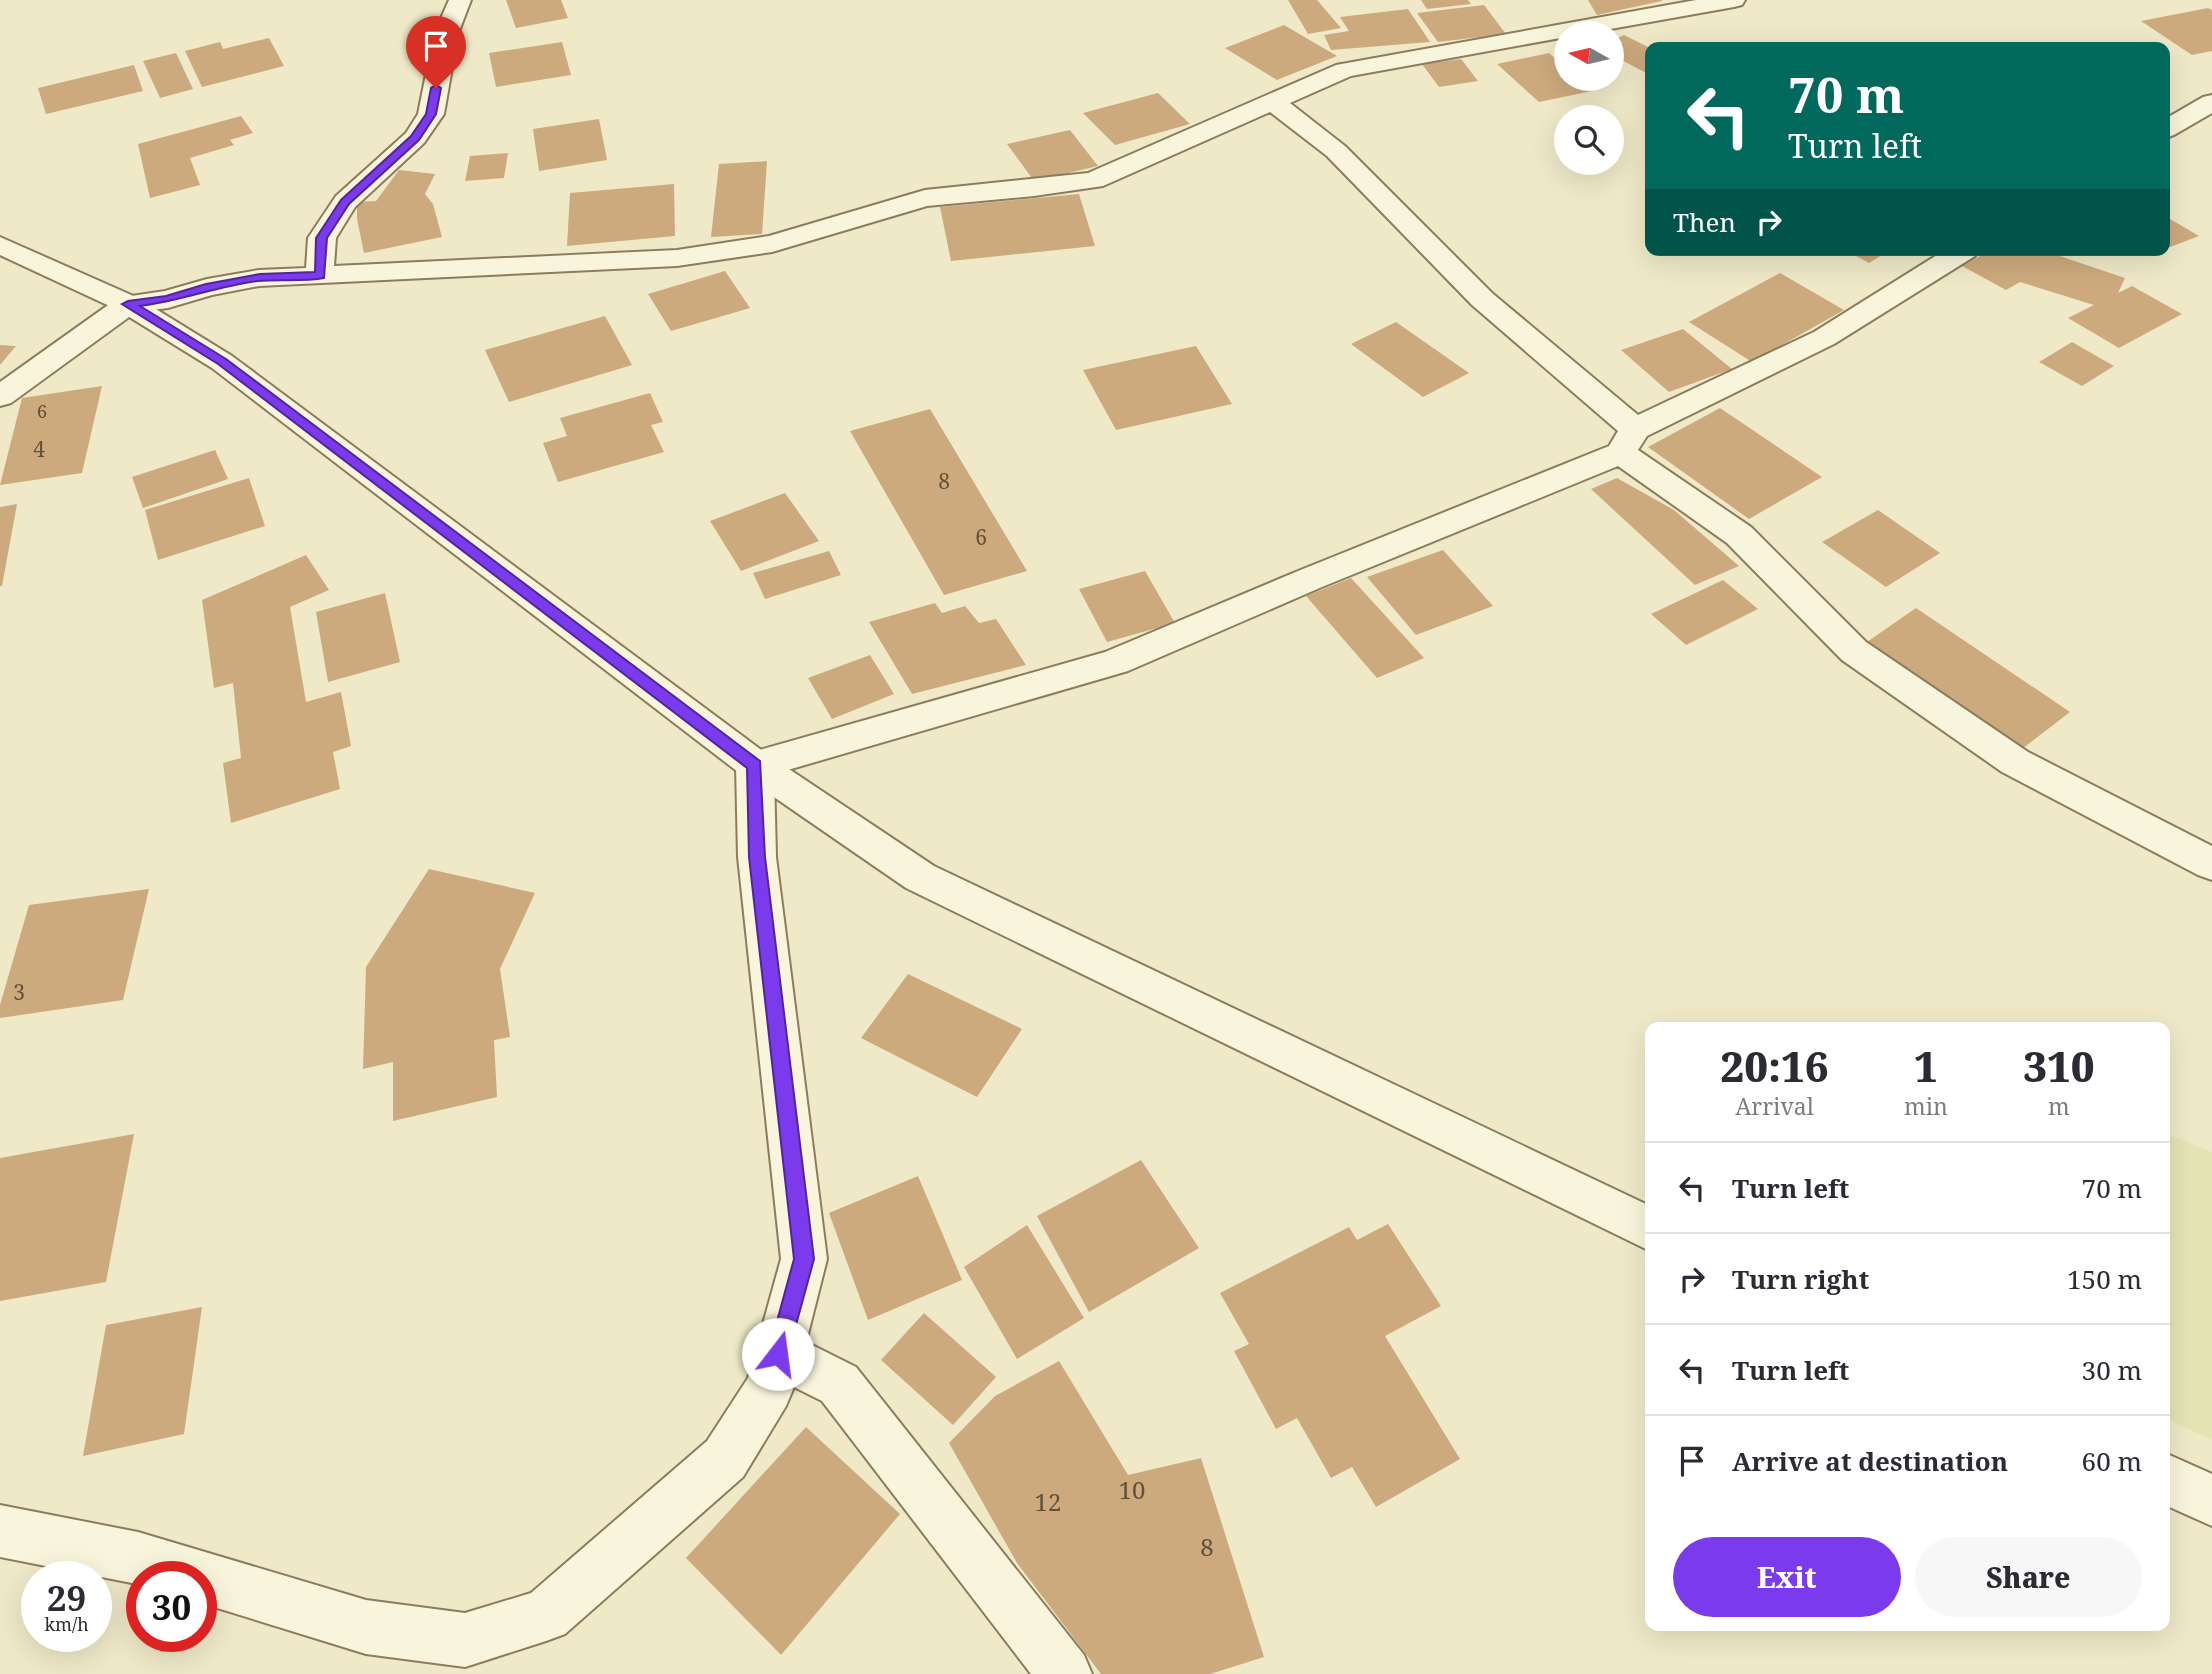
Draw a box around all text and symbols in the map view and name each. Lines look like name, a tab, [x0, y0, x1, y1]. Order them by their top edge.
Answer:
pin	[406, 16, 466, 88]
north arrow	[1554, 21, 1624, 91]
map controls	[1554, 21, 1624, 175]
icon: arrive	[417, 27, 455, 65]
text: 70 m	[1788, 61, 1904, 127]
icon: left	[1673, 70, 1764, 161]
button: search	[1554, 105, 1624, 175]
text: Turn left	[1788, 124, 1922, 167]
icon: right	[1750, 203, 1788, 241]
text: Then	[1673, 204, 1736, 240]
house number: 6	[37, 399, 47, 423]
house number: 4	[33, 435, 45, 463]
house number: 8	[938, 467, 950, 495]
house number: 6	[975, 523, 987, 551]
house number: 3	[13, 978, 25, 1006]
text: 20:16	[1720, 1037, 1829, 1094]
text: 1	[1914, 1037, 1938, 1094]
text: 310	[2023, 1037, 2095, 1094]
text: Arrival	[1735, 1090, 1814, 1122]
text: min	[1904, 1090, 1948, 1122]
text: m	[2048, 1090, 2070, 1122]
icon: left	[1673, 1169, 1711, 1207]
text: Turn left	[1732, 1170, 1849, 1206]
text: 70 m	[2082, 1170, 2142, 1206]
icon: right	[1673, 1260, 1711, 1298]
text: Turn right	[1732, 1261, 1869, 1297]
text: 150 m	[2067, 1261, 2142, 1297]
position arrow	[741, 1317, 815, 1391]
icon: left	[1673, 1351, 1711, 1389]
text: Turn left	[1732, 1352, 1849, 1388]
text: 30 m	[2082, 1352, 2142, 1388]
icon: arrive	[1673, 1442, 1711, 1480]
text: Arrive at destination	[1732, 1443, 2008, 1479]
text: 60 m	[2082, 1443, 2142, 1479]
house number: 10	[1119, 1473, 1145, 1506]
house number: 12	[1035, 1485, 1061, 1518]
house number: 8	[1200, 1530, 1214, 1563]
button: Exit	[1673, 1537, 1901, 1617]
button: Share	[1915, 1537, 2142, 1617]
speed limit sign: 30	[126, 1561, 217, 1652]
text: 29	[47, 1574, 86, 1621]
text: km/h	[44, 1612, 89, 1636]

